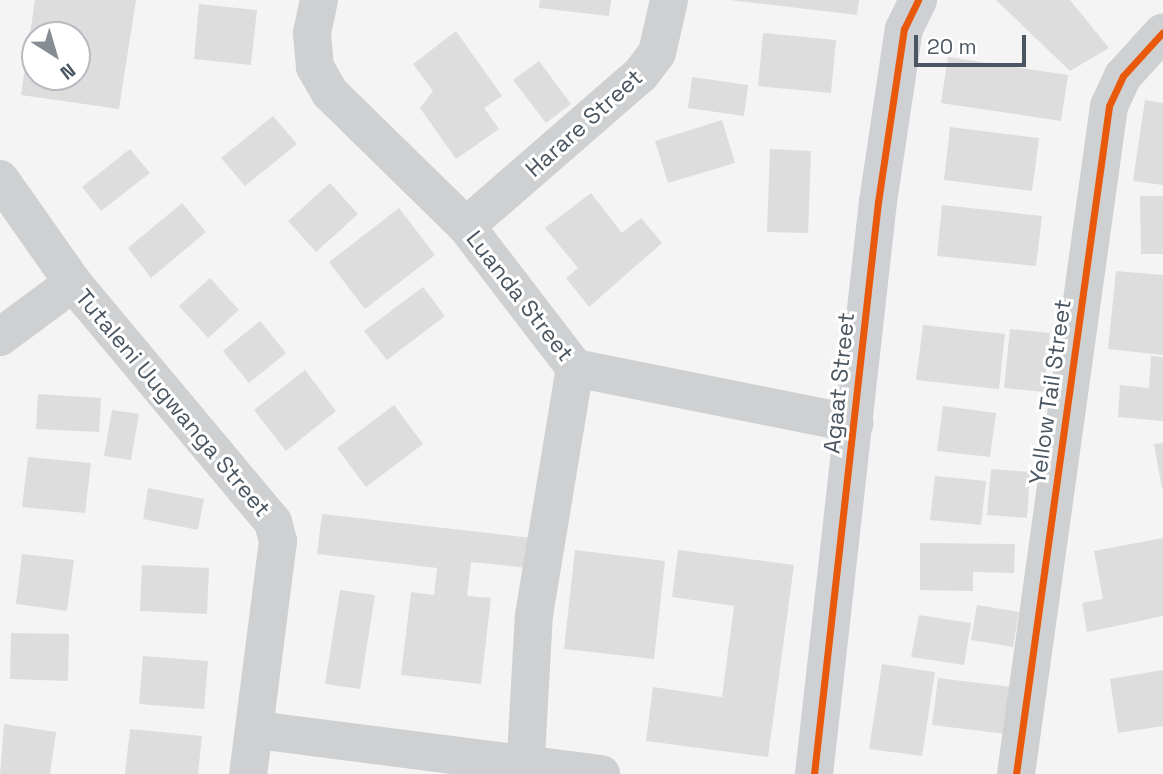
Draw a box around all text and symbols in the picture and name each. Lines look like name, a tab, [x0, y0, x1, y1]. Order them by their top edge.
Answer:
north arrow	[21, 21, 91, 91]
scale bar	[918, 21, 1030, 65]
text: 20 m	[927, 33, 977, 60]
text: N	[55, 58, 80, 85]
street label: Harare Street	[520, 63, 648, 183]
street label: Luanda Street	[460, 225, 580, 367]
street label: Tutaleni Uugwanga Street	[70, 284, 276, 522]
street label: Yellow Tail Street	[1023, 297, 1077, 487]
street label: Agaat Street	[818, 311, 860, 455]

